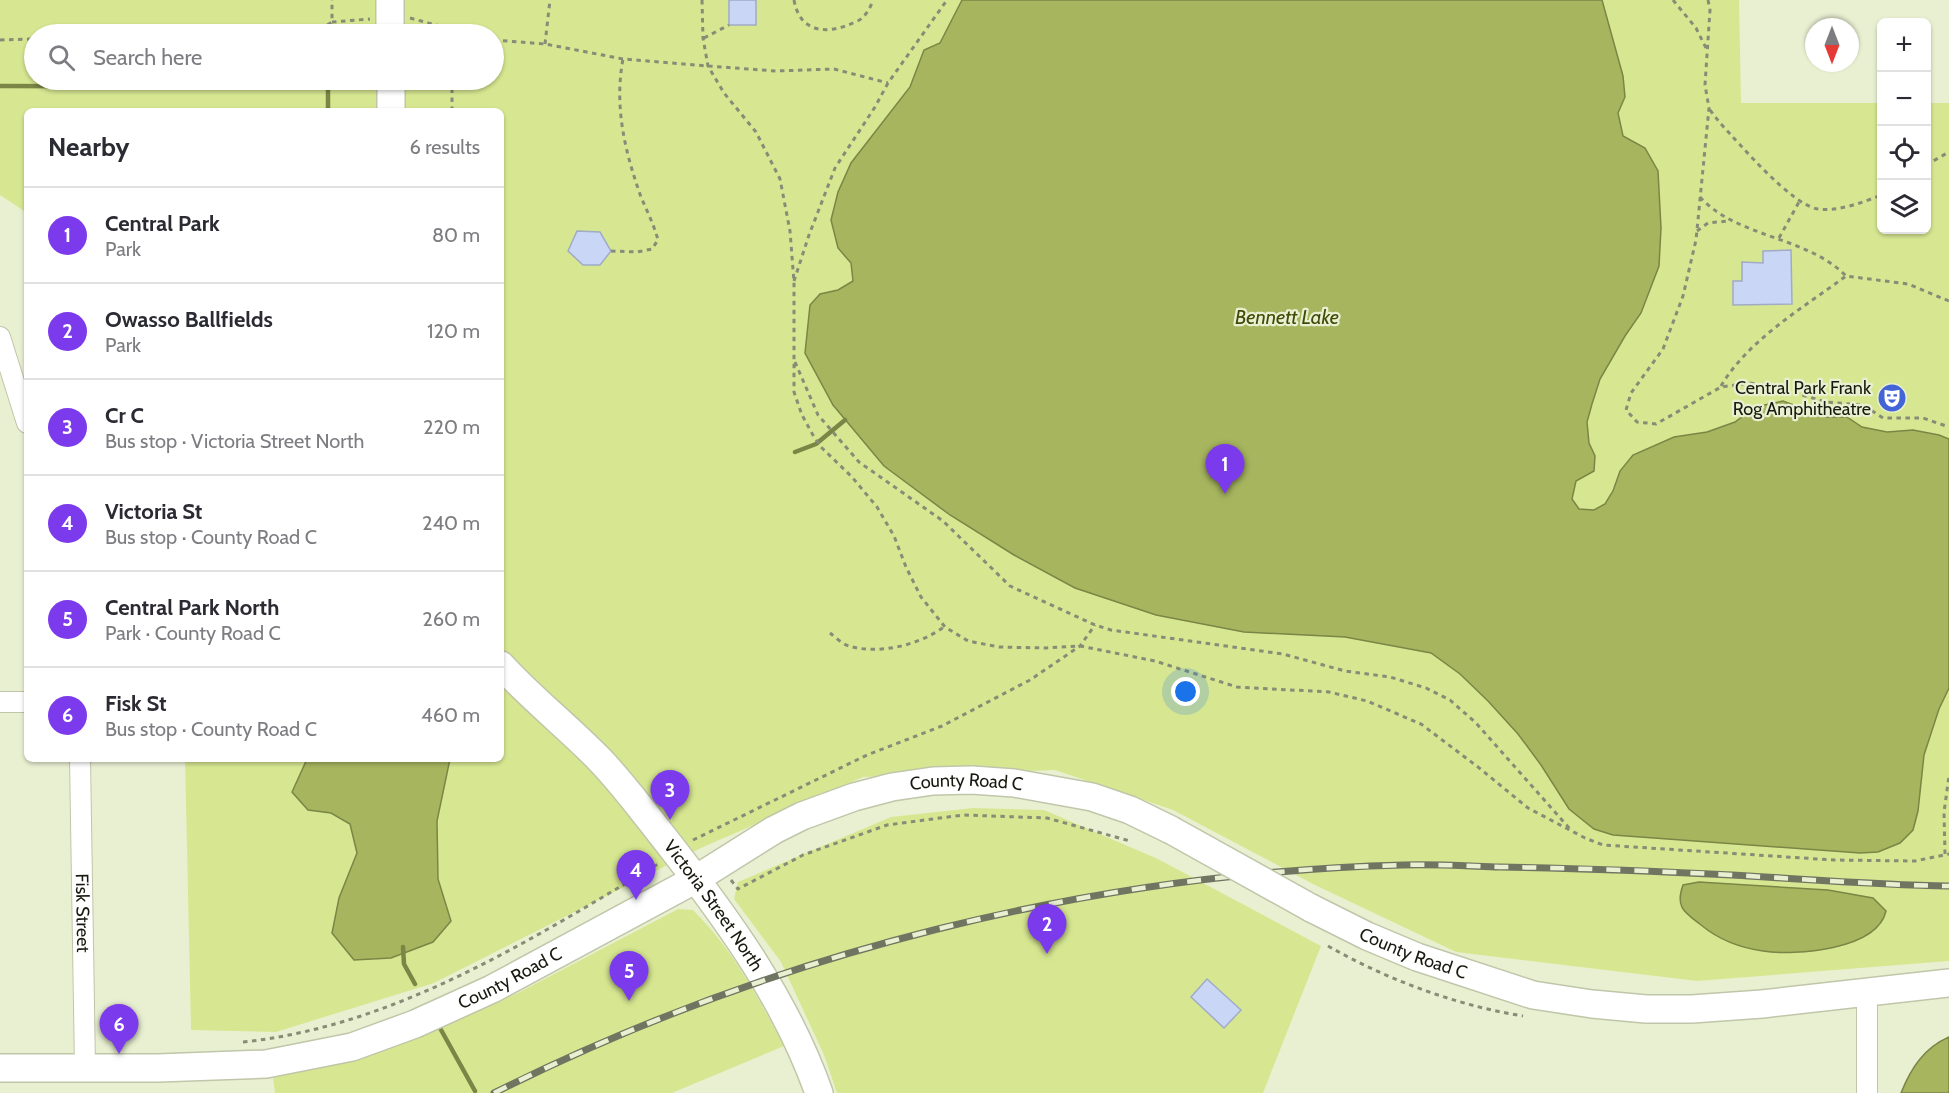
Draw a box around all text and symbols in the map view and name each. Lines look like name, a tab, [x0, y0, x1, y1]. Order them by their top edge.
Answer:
north arrow	[1805, 18, 1859, 72]
map controls	[1877, 18, 1931, 234]
button: +	[1877, 18, 1931, 72]
search box	[24, 24, 504, 90]
icon: search	[45, 41, 78, 74]
text: Search here	[93, 44, 202, 71]
button: −	[1877, 72, 1931, 126]
button: locate	[1877, 126, 1931, 180]
text: Nearby	[48, 131, 129, 163]
text: 6 results	[409, 135, 480, 159]
button: layers	[1877, 180, 1931, 234]
text: Central Park	[105, 210, 220, 237]
text: 1	[64, 223, 71, 247]
text: 80 m	[432, 223, 480, 247]
text: Park	[105, 237, 141, 261]
water label: Bennett Lake	[1235, 305, 1339, 329]
text: Owasso Ballfields	[105, 306, 273, 333]
text: 2	[62, 319, 73, 343]
text: 120 m	[427, 319, 480, 343]
text: Park	[105, 333, 141, 357]
place label: Central Park Frank Rog Amphitheatre	[1733, 377, 1872, 420]
theatre icon: Central Park Frank Rog Amphitheatre	[1876, 382, 1908, 414]
text: Cr C	[105, 402, 144, 429]
text: 3	[62, 415, 73, 439]
text: 220 m	[423, 415, 480, 439]
text: Bus stop · Victoria Street North	[105, 429, 364, 453]
pin: 1	[1206, 444, 1244, 494]
text: Victoria St	[105, 498, 202, 525]
text: 4	[61, 511, 74, 535]
text: 240 m	[422, 511, 480, 535]
text: Bus stop · County Road C	[105, 525, 317, 549]
text: Central Park North	[105, 594, 279, 621]
text: 5	[62, 607, 73, 631]
text: 260 m	[422, 607, 480, 631]
text: Park · County Road C	[105, 621, 281, 645]
your location	[1171, 677, 1200, 706]
text: Fisk St	[105, 690, 167, 717]
text: 6	[62, 703, 73, 727]
text: 460 m	[421, 703, 480, 727]
text: Bus stop · County Road C	[105, 717, 317, 741]
street label: County Road C	[908, 769, 1025, 795]
pin: 3	[650, 770, 690, 820]
street label: Victoria Street North	[659, 836, 768, 975]
pin: 4	[616, 850, 656, 900]
street label: Fisk Street	[71, 873, 94, 953]
pin: 2	[1028, 904, 1066, 954]
street label: County Road C	[1355, 923, 1470, 984]
street label: County Road C	[455, 943, 565, 1014]
pin: 5	[610, 952, 648, 1001]
pin: 6	[100, 1004, 138, 1054]

